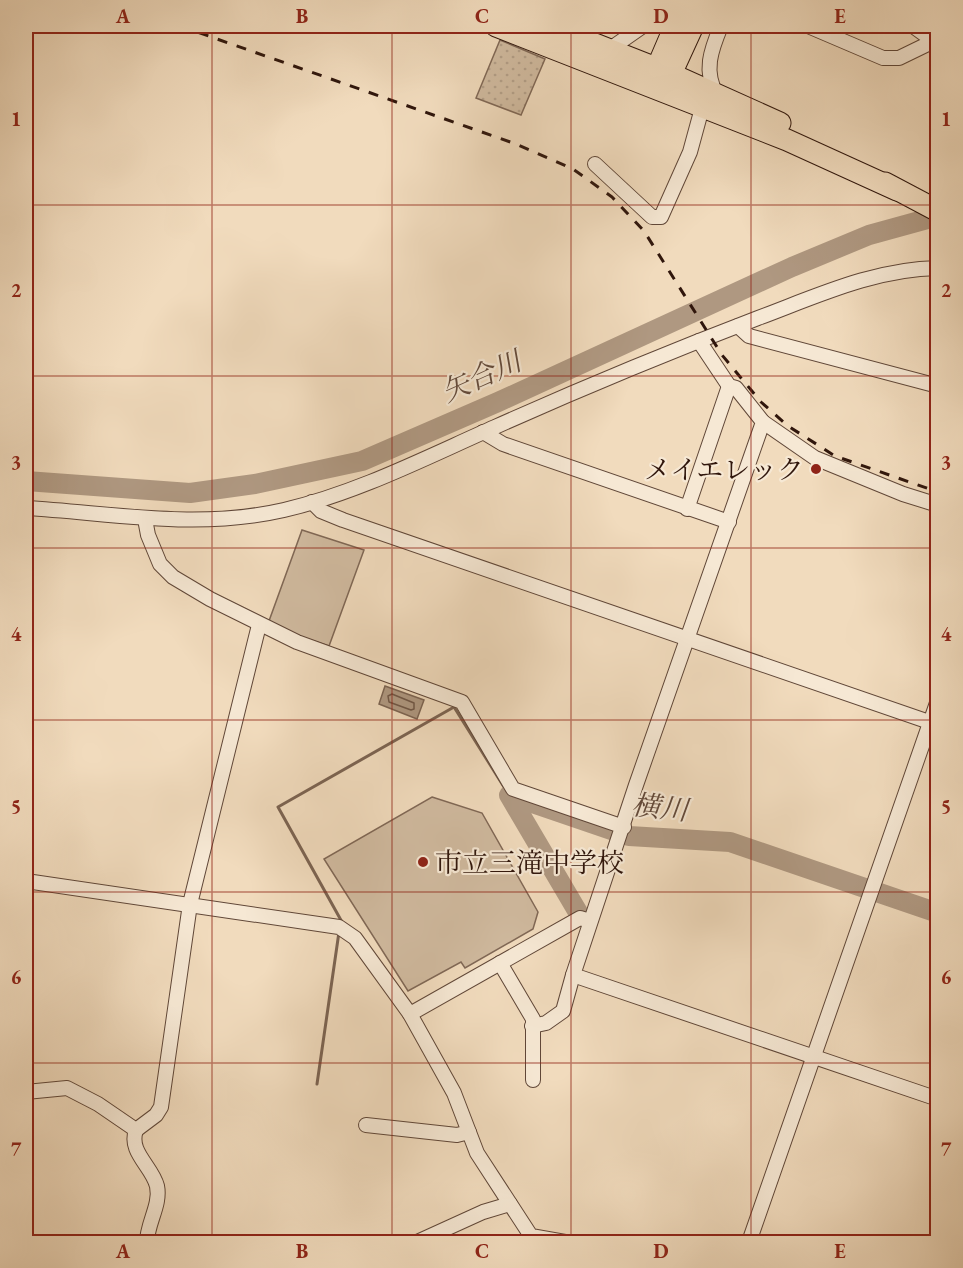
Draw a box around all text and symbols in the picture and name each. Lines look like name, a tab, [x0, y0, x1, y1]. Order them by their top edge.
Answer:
text: A	[115, 3, 131, 29]
text: B	[296, 3, 308, 29]
text: C	[475, 3, 489, 29]
text: D	[653, 3, 669, 29]
text: E	[834, 3, 846, 29]
text: 1	[11, 106, 21, 132]
text: 1	[941, 106, 951, 132]
text: 2	[11, 277, 22, 303]
text: 2	[941, 277, 952, 303]
water label: 矢合川	[435, 341, 529, 410]
text: 3	[11, 449, 21, 475]
text: 3	[941, 449, 951, 475]
place label: メイエレック	[644, 452, 804, 487]
marker: メイエレック	[809, 462, 823, 476]
text: 4	[11, 621, 22, 647]
text: 4	[941, 621, 952, 647]
water label: 横川	[630, 786, 693, 828]
text: 5	[11, 793, 21, 819]
text: 5	[941, 793, 951, 819]
place label: 市立三滝中学校	[435, 845, 624, 880]
marker: 市立三滝中学校	[416, 855, 430, 869]
text: 6	[11, 964, 22, 990]
text: 6	[941, 964, 952, 990]
text: 7	[11, 1136, 22, 1162]
text: 7	[941, 1136, 952, 1162]
text: A	[115, 1238, 131, 1264]
text: B	[296, 1238, 308, 1264]
text: C	[475, 1238, 489, 1264]
text: D	[653, 1238, 669, 1264]
text: E	[834, 1238, 846, 1264]

